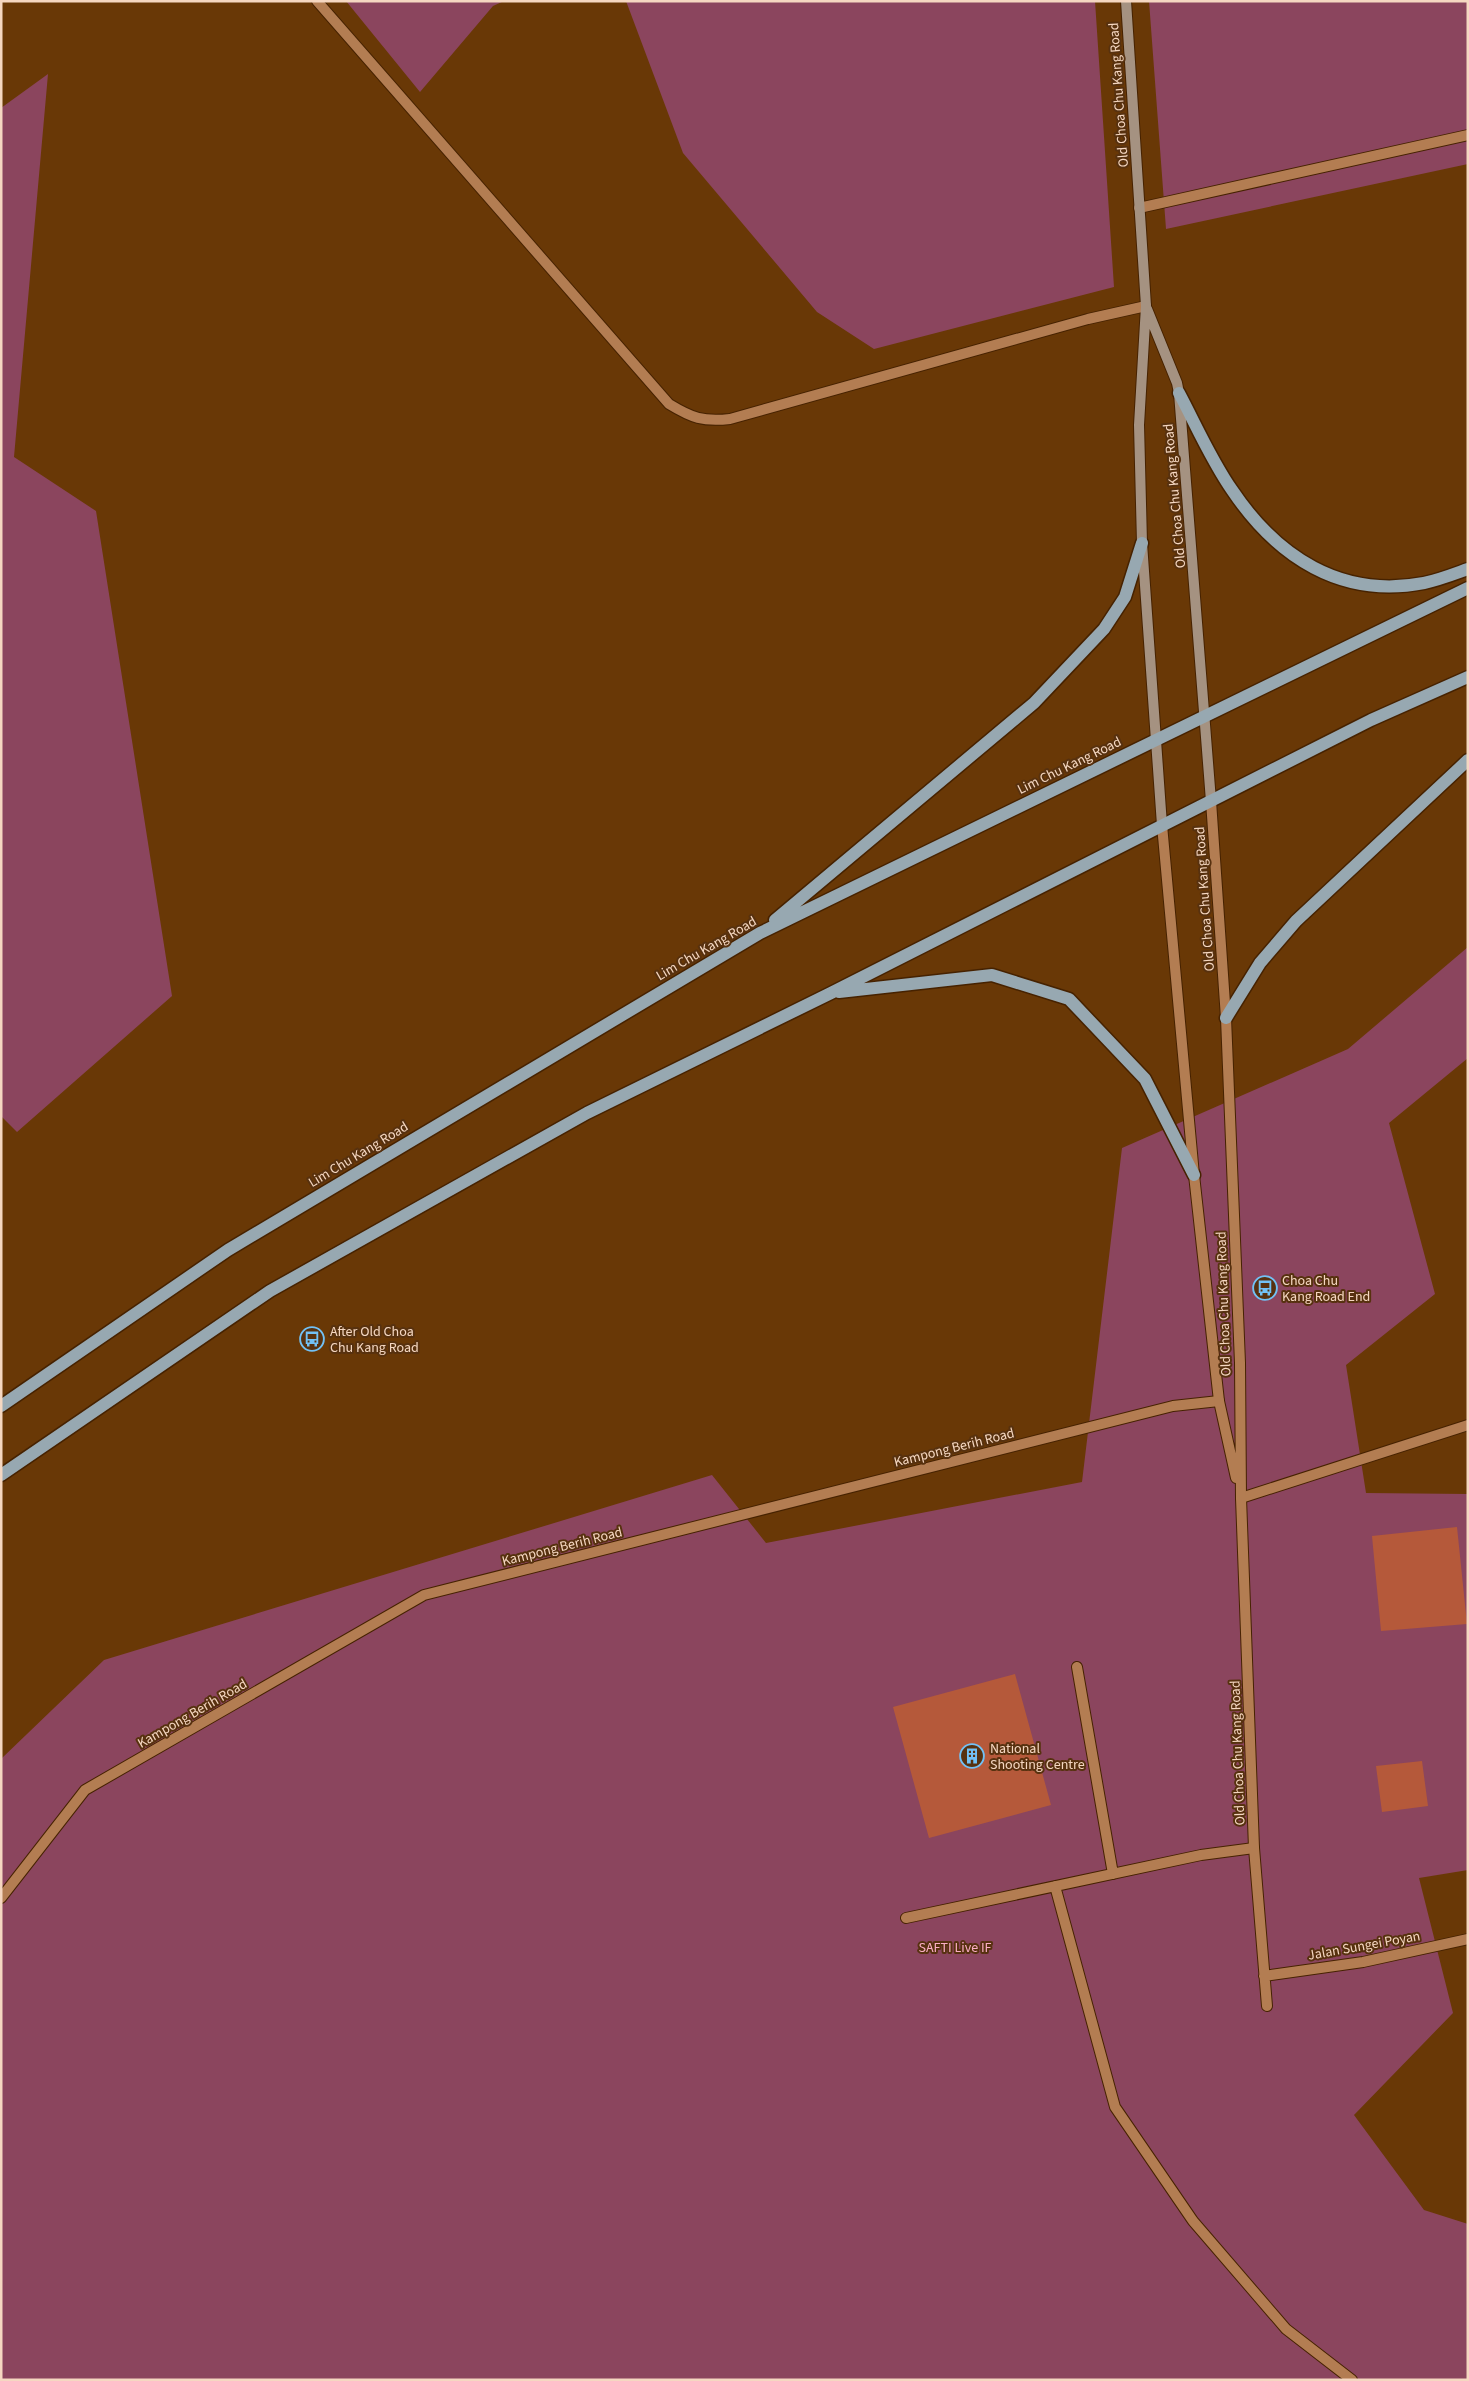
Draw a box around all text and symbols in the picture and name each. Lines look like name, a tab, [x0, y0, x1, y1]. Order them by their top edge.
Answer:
street label: Old Choa Chu Kang Road	[1104, 22, 1134, 168]
street label: Old Choa Chu Kang Road	[1159, 423, 1191, 569]
street label: Lim Chu Kang Road	[1014, 732, 1125, 800]
street label: Old Choa Chu Kang Road	[1190, 826, 1220, 972]
street label: Lim Chu Kang Road	[652, 912, 761, 986]
street label: Lim Chu Kang Road	[305, 1117, 412, 1193]
street label: Old Choa Chu Kang Road	[1211, 1231, 1237, 1377]
place label: Choa Chu Kang Road End	[1282, 1271, 1370, 1307]
bus stop icon: Choa Chu Kang Road End	[1252, 1275, 1278, 1301]
place label: After Old Choa Chu Kang Road	[330, 1322, 419, 1358]
bus stop icon: After Old Choa Chu Kang Road	[299, 1326, 325, 1352]
street label: Kampong Berih Road	[892, 1423, 1017, 1473]
street label: Kampong Berih Road	[500, 1522, 625, 1572]
street label: Kampong Berih Road	[134, 1674, 251, 1753]
street label: Old Choa Chu Kang Road	[1225, 1680, 1251, 1826]
place label: National Shooting Centre	[990, 1739, 1085, 1775]
building icon: National Shooting Centre	[959, 1743, 985, 1769]
street label: Jalan Sungei Poyan	[1306, 1926, 1422, 1966]
park label: SAFTI Live IF	[918, 1938, 992, 1958]

